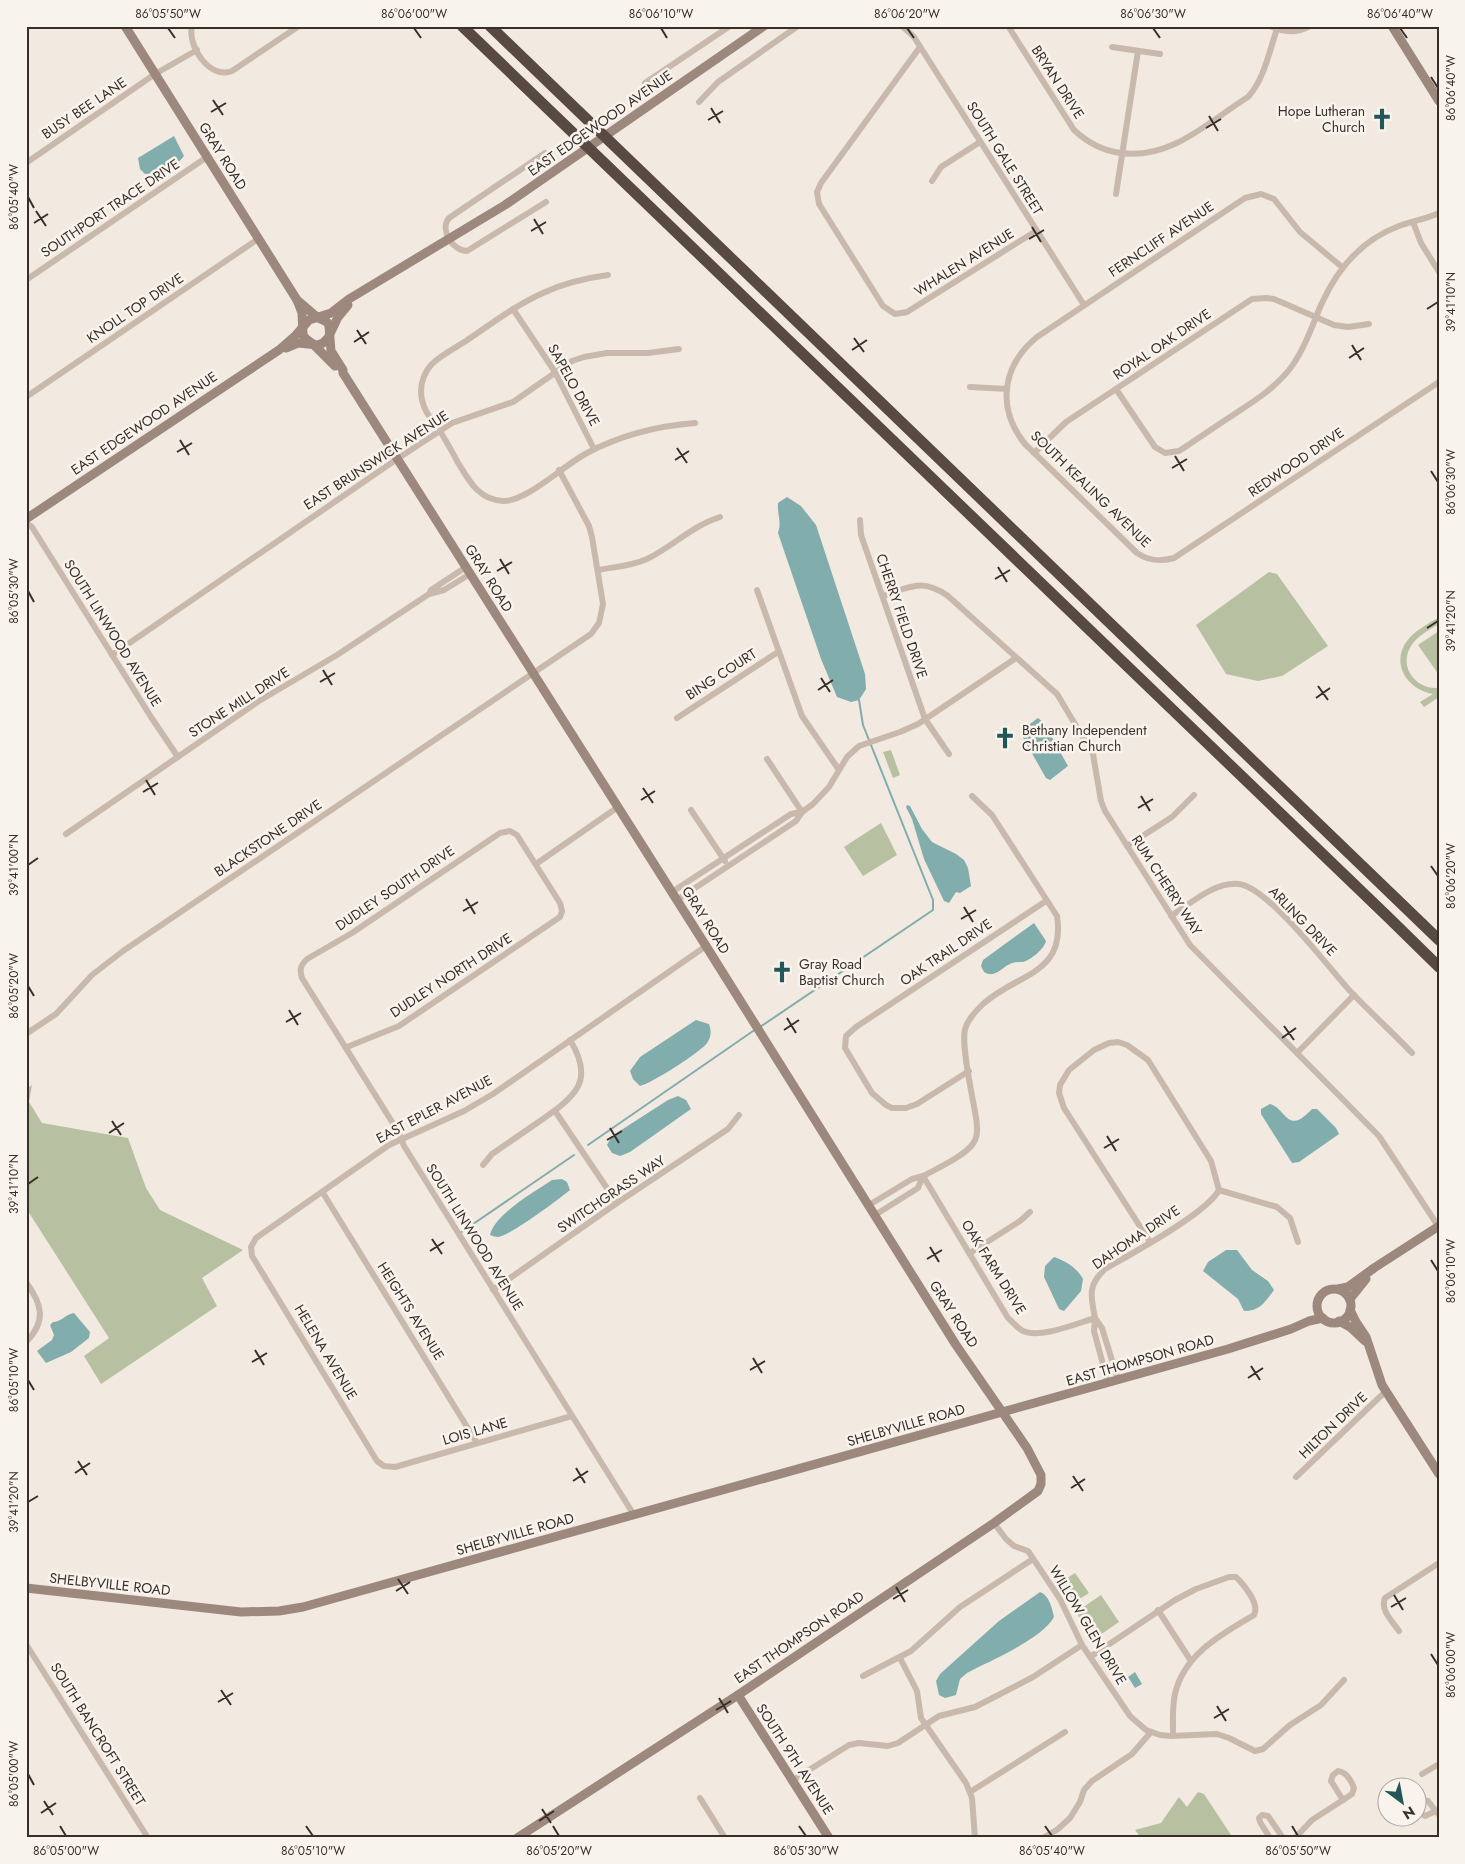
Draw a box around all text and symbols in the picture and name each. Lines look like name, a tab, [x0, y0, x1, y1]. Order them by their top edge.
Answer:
text: 86°05'50"W	[135, 5, 201, 23]
text: 86°06'00"W	[381, 5, 447, 23]
text: 86°06'10"W	[629, 5, 693, 23]
text: 86°06'20"W	[874, 5, 940, 23]
text: 86°06'30"W	[1120, 5, 1186, 23]
text: 86°06'40"W	[1367, 5, 1433, 23]
street label: BRYAN DRIVE	[1027, 41, 1089, 123]
text: 86°06'40"W	[1442, 55, 1460, 121]
street label: EAST EDGEWOOD AVENUE	[524, 65, 676, 181]
street label: BUSY BEE LANE	[38, 72, 130, 144]
street label: SOUTH GALE STREET	[962, 98, 1048, 219]
place label: Hope Lutheran Church	[1278, 101, 1365, 137]
church icon: Hope Lutheran Church	[1369, 106, 1395, 132]
street label: GRAY ROAD	[194, 118, 252, 194]
street label: SOUTHPORT TRACE DRIVE	[37, 154, 183, 262]
text: 86°05'40"W	[5, 164, 23, 230]
street label: FERNCLIFF AVENUE	[1104, 196, 1218, 282]
street label: WHALEN AVENUE	[910, 223, 1018, 301]
street label: KNOLL TOP DRIVE	[83, 268, 187, 348]
text: 39°41'10"N	[1442, 272, 1460, 332]
street label: ROYAL OAK DRIVE	[1109, 304, 1215, 384]
street label: SAPELO DRIVE	[543, 340, 605, 430]
street label: EAST EDGEWOOD AVENUE	[67, 366, 221, 480]
street label: EAST BRUNSWICK AVENUE	[300, 405, 452, 515]
street label: REDWOOD DRIVE	[1244, 422, 1348, 502]
street label: SOUTH KEALING AVENUE	[1026, 426, 1156, 552]
text: 86°06'30"W	[1442, 449, 1460, 515]
street label: GRAY ROAD	[460, 540, 518, 616]
street label: CHERRY FIELD DRIVE	[871, 551, 933, 681]
street label: SOUTH LINWOOD AVENUE	[59, 555, 167, 711]
text: 86°05'30"W	[5, 558, 23, 624]
text: 39°41'20"N	[1442, 590, 1460, 652]
street label: BING COURT	[682, 643, 761, 704]
street label: STONE MILL DRIVE	[185, 662, 293, 742]
place label: Bethany Independent Christian Church	[1022, 720, 1147, 756]
church icon: Bethany Independent Christian Church	[992, 725, 1018, 751]
street label: BLACKSTONE DRIVE	[210, 795, 326, 881]
street label: RUM CHERRY WAY	[1127, 831, 1207, 939]
text: 39°41'00"N	[5, 834, 23, 896]
street label: DUDLEY SOUTH DRIVE	[331, 841, 459, 935]
text: 86°06'20"W	[1442, 843, 1460, 909]
street label: GRAY ROAD	[677, 882, 735, 958]
street label: ARLING DRIVE	[1264, 882, 1342, 960]
street label: OAK TRAIL DRIVE	[896, 914, 996, 990]
street label: DUDLEY NORTH DRIVE	[386, 928, 516, 1022]
text: 86°05'20"W	[5, 953, 23, 1019]
place label: Gray Road Baptist Church	[799, 954, 885, 990]
church icon: Gray Road Baptist Church	[769, 959, 795, 985]
street label: EAST EPLER AVENUE	[372, 1070, 496, 1148]
street label: SWITCHGRASS WAY	[553, 1150, 669, 1238]
text: 39°41'10"N	[5, 1154, 23, 1214]
street label: SOUTH LINWOOD AVENUE	[421, 1159, 529, 1315]
street label: DAHOMA DRIVE	[1088, 1200, 1184, 1274]
street label: OAK FARM DRIVE	[957, 1216, 1031, 1318]
text: 86°06'10"W	[1442, 1239, 1460, 1303]
street label: HEIGHTS AVENUE	[373, 1258, 449, 1364]
street label: GRAY ROAD	[925, 1277, 983, 1351]
street label: HELENA AVENUE	[290, 1301, 362, 1403]
street label: EAST THOMPSON ROAD	[1064, 1329, 1216, 1391]
text: 86°05'10"W	[5, 1348, 23, 1412]
street label: HILTON DRIVE	[1294, 1387, 1372, 1463]
street label: SHELBYVILLE ROAD	[845, 1399, 967, 1451]
street label: LOIS LANE	[440, 1412, 510, 1450]
text: 39°41'20"N	[5, 1471, 23, 1533]
street label: SHELBYVILLE ROAD	[454, 1508, 576, 1560]
street label: WILLOW GLEN DRIVE	[1044, 1562, 1132, 1688]
street label: SHELBYVILLE ROAD	[48, 1568, 172, 1600]
street label: EAST THOMPSON ROAD	[730, 1586, 868, 1688]
text: 86°06'00"W	[1442, 1632, 1460, 1698]
street label: SOUTH BANCROFT STREET	[46, 1658, 151, 1810]
street label: SOUTH 9TH AVENUE	[752, 1700, 838, 1818]
text: 86°05'00"W	[5, 1741, 23, 1807]
north arrow	[1378, 1776, 1428, 1826]
text: N	[1399, 1802, 1419, 1824]
text: 86°05'00"W	[33, 1842, 99, 1860]
text: 86°05'10"W	[281, 1842, 345, 1860]
text: 86°05'20"W	[526, 1842, 592, 1860]
text: 86°05'30"W	[773, 1842, 839, 1860]
text: 86°05'40"W	[1019, 1842, 1085, 1860]
text: 86°05'50"W	[1265, 1842, 1331, 1860]

